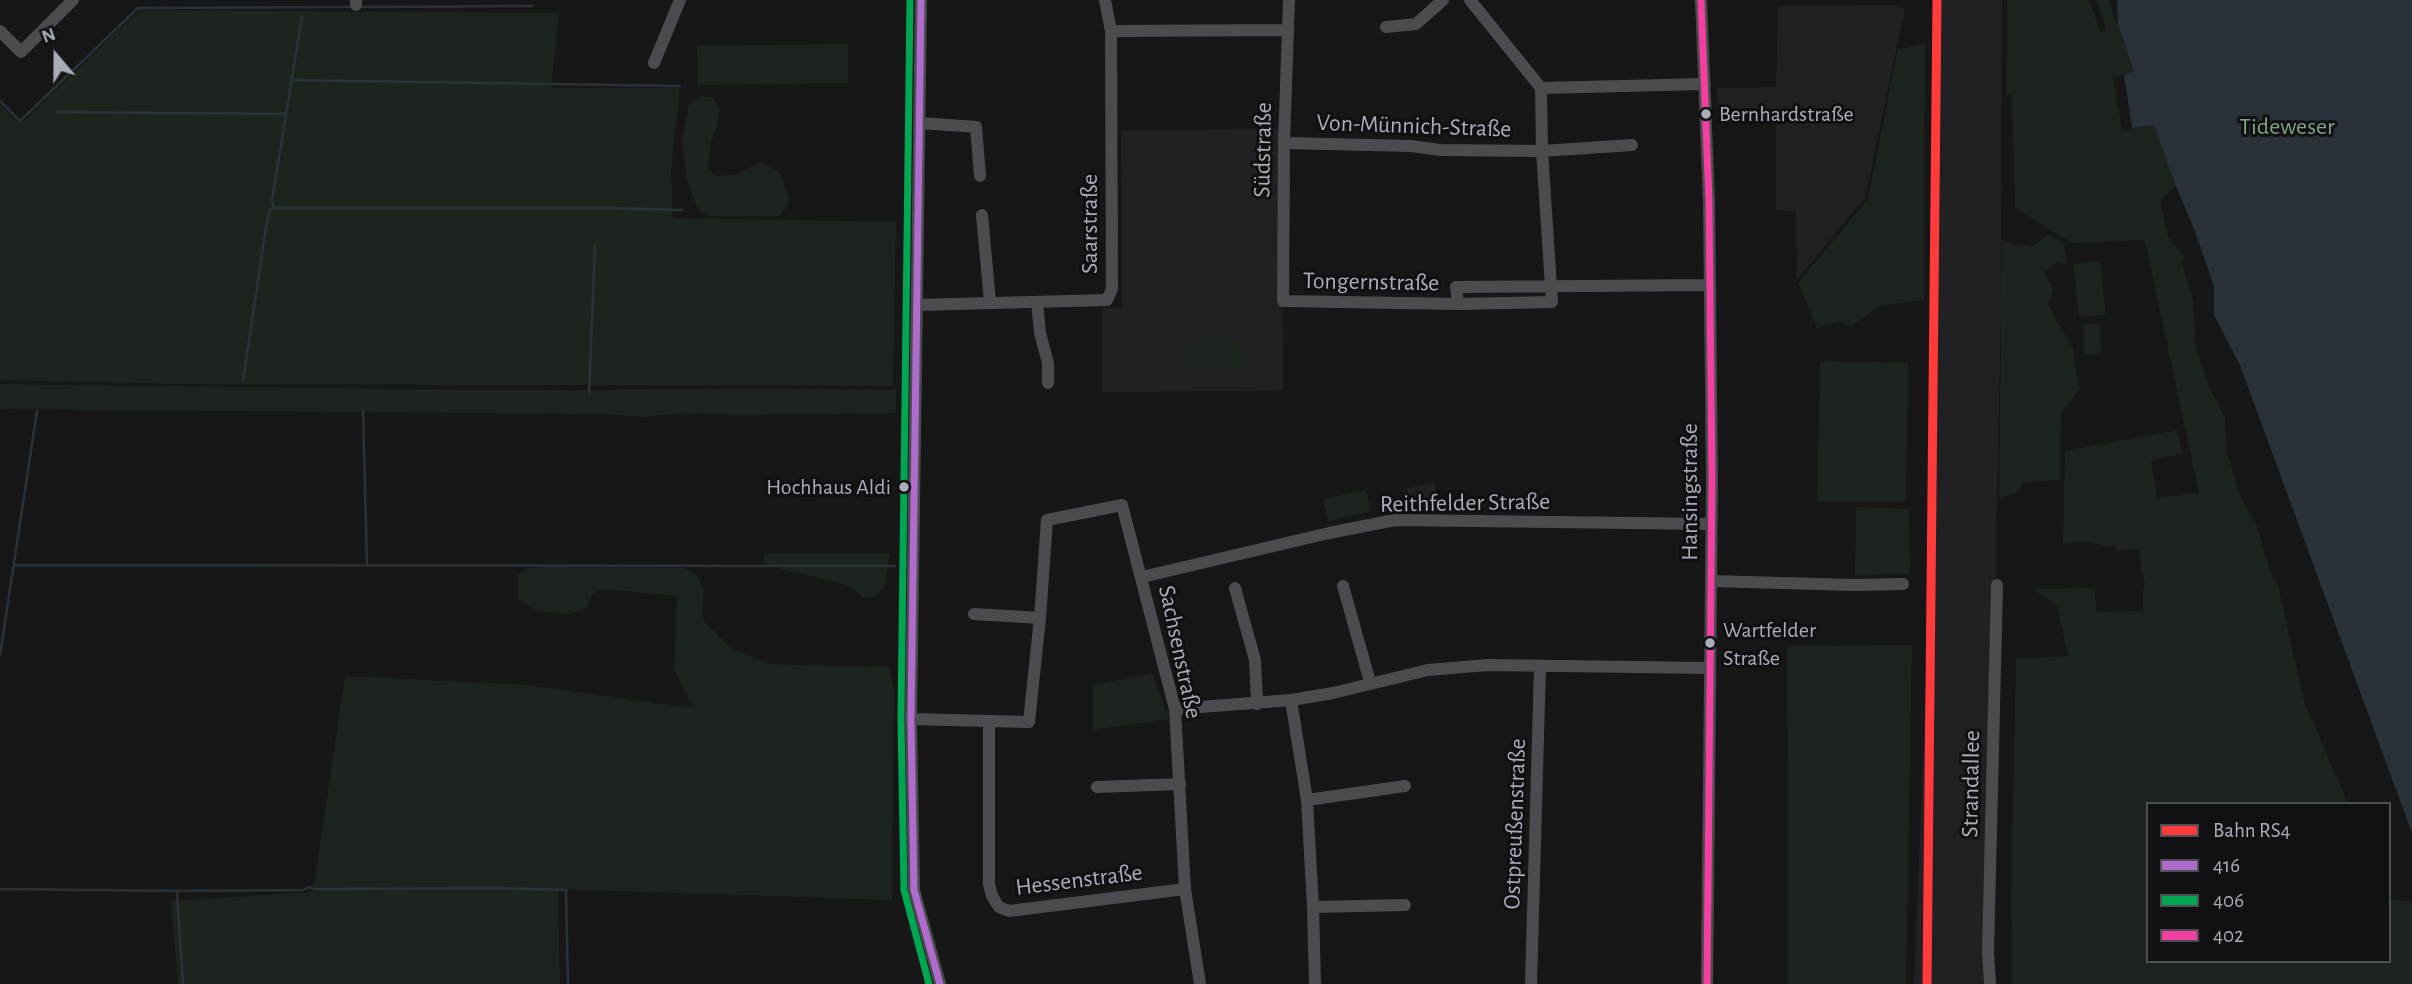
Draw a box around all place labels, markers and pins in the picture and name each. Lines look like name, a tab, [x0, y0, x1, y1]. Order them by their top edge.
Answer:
place label: Bernhardstraße	[1719, 101, 1854, 127]
marker: Bernhardstraße	[1699, 107, 1713, 121]
place label: Hochhaus Aldi	[766, 474, 891, 500]
marker: Hochhaus Aldi	[897, 480, 911, 494]
place label: Wartfelder Straße	[1723, 617, 1816, 668]
marker: Wartfelder Straße	[1703, 636, 1717, 650]

